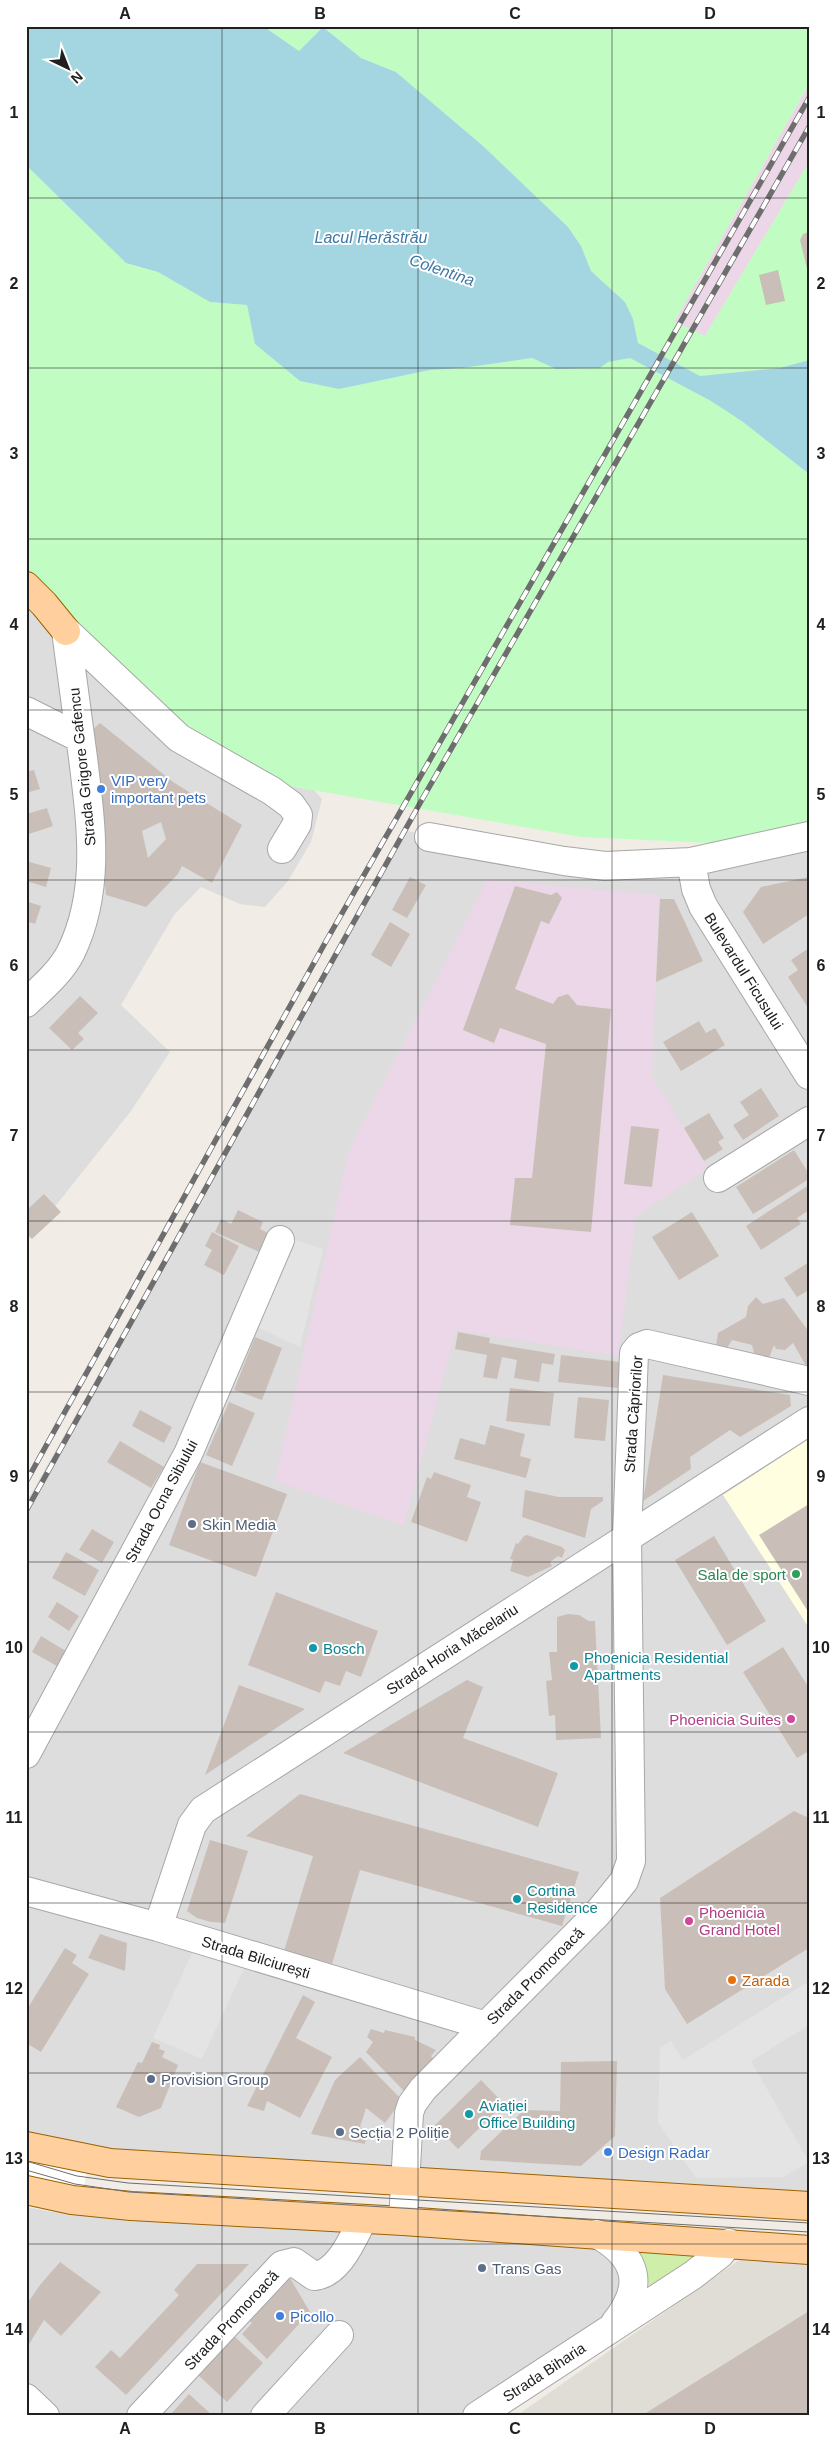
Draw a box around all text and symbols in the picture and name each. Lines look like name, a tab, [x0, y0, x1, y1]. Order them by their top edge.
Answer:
text: A	[119, 5, 131, 22]
text: B	[314, 5, 326, 22]
text: C	[509, 5, 521, 22]
text: D	[704, 5, 716, 22]
north arrow	[42, 42, 92, 92]
text: N	[68, 68, 86, 87]
text: 1	[10, 104, 19, 121]
text: 1	[817, 104, 826, 121]
water label: Lacul Herăstrău	[315, 229, 428, 246]
water label: Colentina	[407, 251, 477, 289]
text: 2	[10, 275, 19, 292]
text: 2	[817, 275, 826, 292]
text: 3	[10, 445, 19, 462]
text: 3	[817, 445, 826, 462]
text: 4	[10, 616, 19, 633]
text: 4	[817, 616, 826, 633]
street label: Strada Grigore Gafencu	[65, 687, 99, 847]
place label: VIP very important pets	[111, 772, 206, 806]
marker: VIP very important pets	[95, 783, 107, 795]
text: 5	[10, 786, 19, 803]
text: 5	[817, 786, 826, 803]
street label: Bulevardul Ficusului	[701, 910, 787, 1032]
text: 6	[10, 957, 19, 974]
text: 6	[817, 957, 826, 974]
text: 7	[10, 1127, 19, 1144]
text: 7	[817, 1127, 826, 1144]
text: 8	[10, 1298, 19, 1315]
text: 8	[817, 1298, 826, 1315]
street label: Strada Căpriorilor	[620, 1355, 646, 1473]
street label: Strada Ocna Sibiului	[121, 1437, 201, 1565]
text: 9	[10, 1468, 19, 1485]
text: 9	[817, 1468, 826, 1485]
place label: Skin Media	[202, 1516, 277, 1533]
marker: Skin Media	[186, 1518, 198, 1530]
place label: Sala de sport	[698, 1566, 787, 1583]
marker: Sala de sport	[790, 1568, 802, 1580]
street label: Strada Horia Măcelariu	[383, 1600, 521, 1698]
text: 10	[5, 1639, 23, 1656]
text: 10	[812, 1639, 830, 1656]
place label: Bosch	[323, 1640, 365, 1657]
marker: Bosch	[307, 1642, 319, 1654]
place label: Phoenicia Residential Apartments	[584, 1649, 728, 1683]
marker: Phoenicia Residential Apartments	[568, 1660, 580, 1672]
place label: Phoenicia Suites	[669, 1711, 781, 1728]
marker: Phoenicia Suites	[785, 1713, 797, 1725]
text: 11	[6, 1809, 23, 1826]
text: 11	[813, 1809, 830, 1826]
place label: Cortina Residence	[527, 1882, 598, 1916]
marker: Cortina Residence	[511, 1893, 523, 1905]
place label: Phoenicia Grand Hotel	[699, 1904, 780, 1938]
marker: Phoenicia Grand Hotel	[683, 1915, 695, 1927]
street label: Strada Promoroacă	[483, 1924, 587, 2028]
street label: Strada Bilciurești	[200, 1932, 312, 1982]
place label: Zarada	[742, 1972, 790, 1989]
marker: Zarada	[726, 1974, 738, 1986]
text: 12	[5, 1980, 23, 1997]
text: 12	[812, 1980, 830, 1997]
place label: Provision Group	[161, 2071, 269, 2088]
marker: Provision Group	[145, 2073, 157, 2085]
place label: Aviației Office Building	[479, 2097, 575, 2131]
marker: Aviației Office Building	[463, 2108, 475, 2120]
place label: Secția 2 Poliție	[350, 2124, 449, 2141]
marker: Secția 2 Poliție	[334, 2126, 346, 2138]
place label: Design Radar	[618, 2144, 710, 2161]
marker: Design Radar	[602, 2146, 614, 2158]
text: 13	[5, 2150, 23, 2167]
text: 13	[812, 2150, 830, 2167]
place label: Trans Gas	[492, 2260, 561, 2277]
marker: Trans Gas	[476, 2262, 488, 2274]
street label: Strada Promoroacă	[180, 2266, 282, 2373]
place label: Picollo	[290, 2308, 334, 2325]
marker: Picollo	[274, 2310, 286, 2322]
text: 14	[5, 2321, 23, 2338]
text: 14	[812, 2321, 830, 2338]
street label: Strada Biharia	[500, 2339, 589, 2405]
text: A	[119, 2420, 131, 2437]
text: B	[314, 2420, 326, 2437]
text: C	[509, 2420, 521, 2437]
text: D	[704, 2420, 716, 2437]

